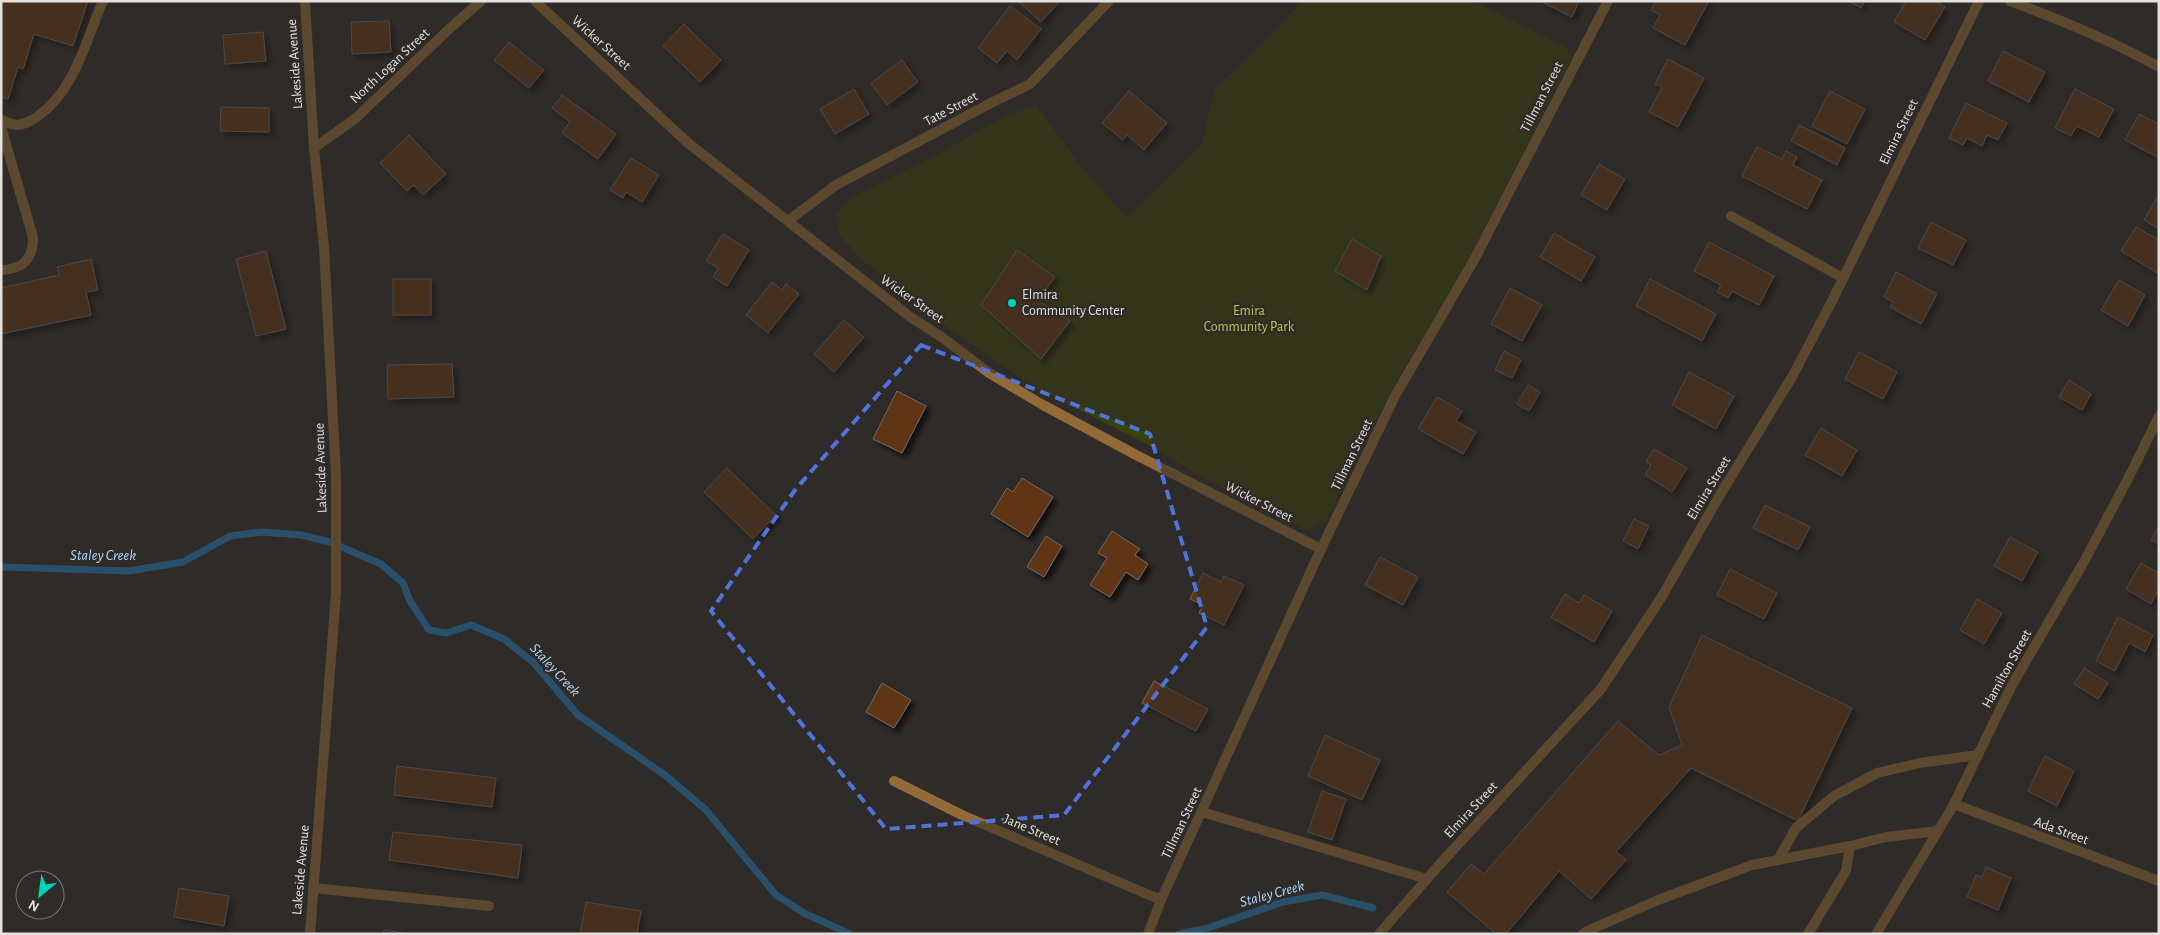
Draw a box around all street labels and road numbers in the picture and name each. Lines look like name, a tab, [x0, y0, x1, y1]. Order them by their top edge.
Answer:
street label: Wicker Street	[569, 13, 633, 73]
street label: Lakeside Avenue	[285, 18, 305, 110]
street label: North Logan Street	[348, 26, 433, 106]
street label: Tillman Street	[1518, 59, 1566, 135]
street label: Tate Street	[922, 89, 981, 129]
street label: Elmira Street	[1877, 97, 1921, 167]
street label: Wicker Street	[878, 272, 947, 326]
street label: Tillman Street	[1329, 417, 1375, 493]
street label: Lakeside Avenue	[312, 423, 330, 513]
street label: Elmira Street	[1685, 454, 1734, 522]
street label: Wicker Street	[1223, 479, 1295, 525]
street label: Hamilton Street	[1980, 627, 2035, 711]
street label: Elmira Street	[1442, 779, 1501, 841]
street label: Tillman Street	[1159, 785, 1205, 861]
street label: Jane Street	[1002, 812, 1063, 848]
street label: Ada Street	[2032, 815, 2091, 847]
street label: Lakeside Avenue	[290, 824, 312, 916]

